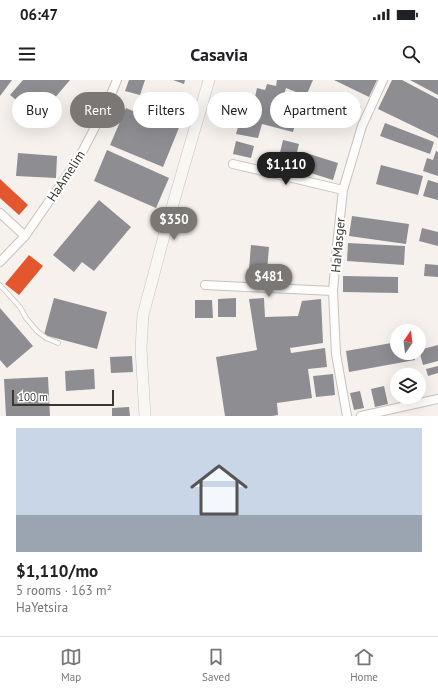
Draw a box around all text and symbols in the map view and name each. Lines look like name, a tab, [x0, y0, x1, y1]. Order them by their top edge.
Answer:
text: 06:47	[20, 5, 58, 24]
icon: menu	[16, 43, 38, 65]
text: Casavia	[190, 43, 248, 66]
icon: search	[400, 43, 422, 65]
chip: Buy	[12, 92, 62, 128]
chip: Rent	[70, 92, 125, 128]
chip: Filters	[133, 92, 199, 128]
chip: New	[207, 92, 262, 128]
chip: Apartment	[270, 92, 361, 128]
street label: HaAmelim	[43, 147, 89, 205]
pin: $1,110	[253, 152, 319, 186]
text: $1,110	[266, 156, 306, 173]
pin: $350	[150, 207, 198, 241]
text: $350	[159, 211, 189, 228]
street label: HaMasger	[327, 216, 349, 273]
pin: $481	[245, 264, 293, 298]
text: $481	[254, 268, 284, 285]
north arrow	[390, 324, 426, 360]
map controls	[390, 324, 426, 404]
button: layers	[390, 368, 426, 404]
scale bar	[12, 388, 114, 407]
text: 100 m	[18, 390, 48, 404]
icon: home	[183, 454, 255, 526]
text: $1,110/mo	[16, 560, 98, 582]
text: 5 rooms · 163 m²	[16, 582, 112, 599]
text: HaYetsira	[16, 599, 68, 616]
tab: Map	[60, 646, 82, 684]
tab: Saved	[202, 646, 230, 684]
tab: Home	[350, 646, 378, 684]

